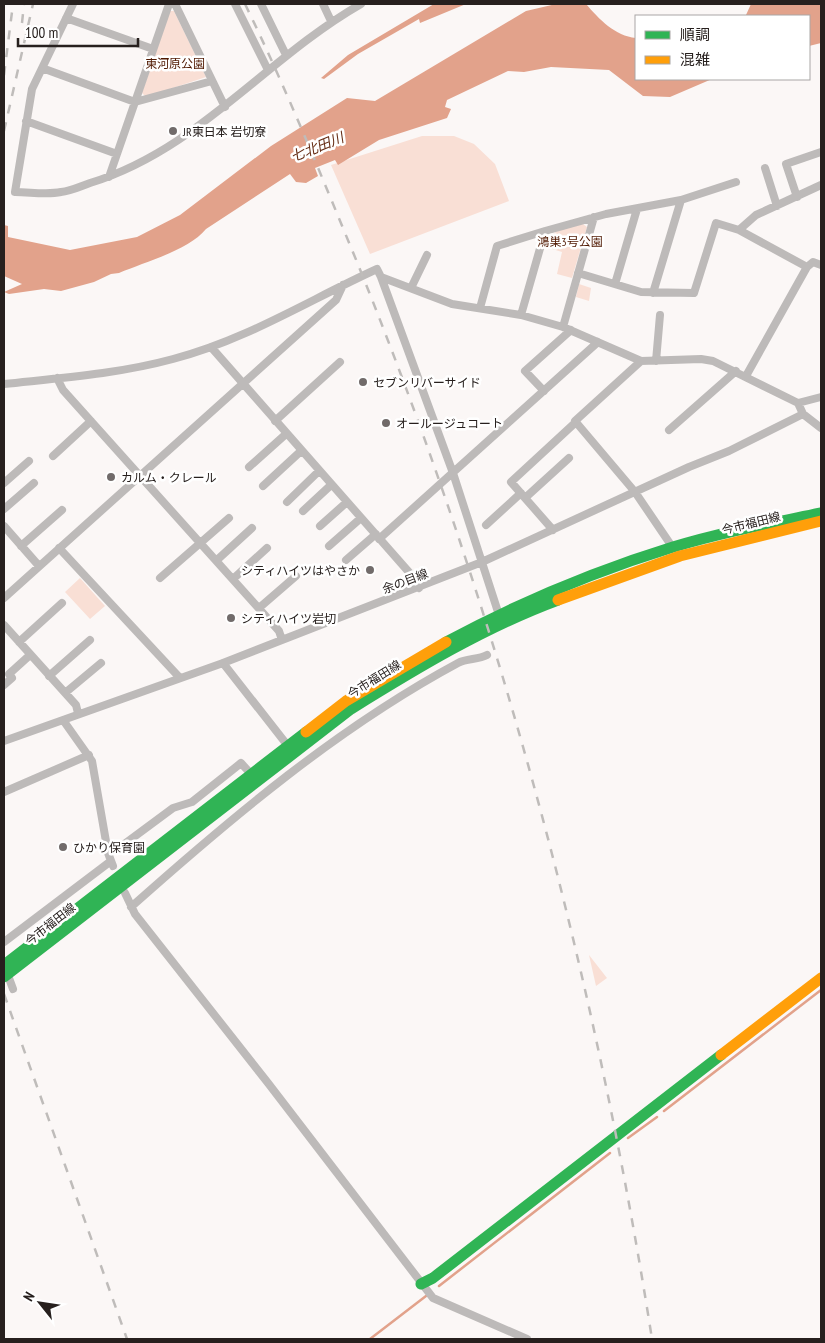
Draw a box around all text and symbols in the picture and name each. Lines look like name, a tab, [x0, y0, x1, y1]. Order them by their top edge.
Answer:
scale bar	[18, 15, 138, 47]
legend	[635, 15, 810, 80]
text: 100 m	[25, 23, 58, 42]
text: 順調	[680, 25, 710, 44]
text: 混雑	[680, 50, 710, 69]
park label: 東河原公園	[145, 56, 205, 71]
place label: JR東日本 岩切寮	[182, 124, 266, 139]
marker: JR東日本 岩切寮	[167, 125, 179, 137]
water label: 七北田川	[288, 127, 348, 166]
park label: 鴻巣3号公園	[537, 234, 603, 249]
place label: セブンリバーサイド	[373, 375, 481, 390]
marker: セブンリバーサイド	[357, 376, 369, 388]
place label: オールージュコート	[396, 416, 503, 431]
marker: オールージュコート	[380, 417, 392, 429]
place label: カルム・クレール	[121, 470, 217, 485]
marker: カルム・クレール	[105, 471, 117, 483]
street label: 今市福田線	[720, 508, 782, 538]
place label: シティハイツはやさか	[241, 563, 360, 578]
marker: シティハイツはやさか	[364, 564, 376, 576]
street label: 余の目線	[380, 565, 430, 597]
place label: シティハイツ岩切	[241, 611, 336, 626]
marker: シティハイツ岩切	[225, 612, 237, 624]
street label: 今市福田線	[345, 657, 403, 701]
place label: ひかり保育園	[73, 840, 145, 855]
marker: ひかり保育園	[57, 841, 69, 853]
street label: 今市福田線	[22, 900, 78, 948]
north arrow	[15, 1278, 65, 1328]
text: N	[19, 1289, 38, 1304]

